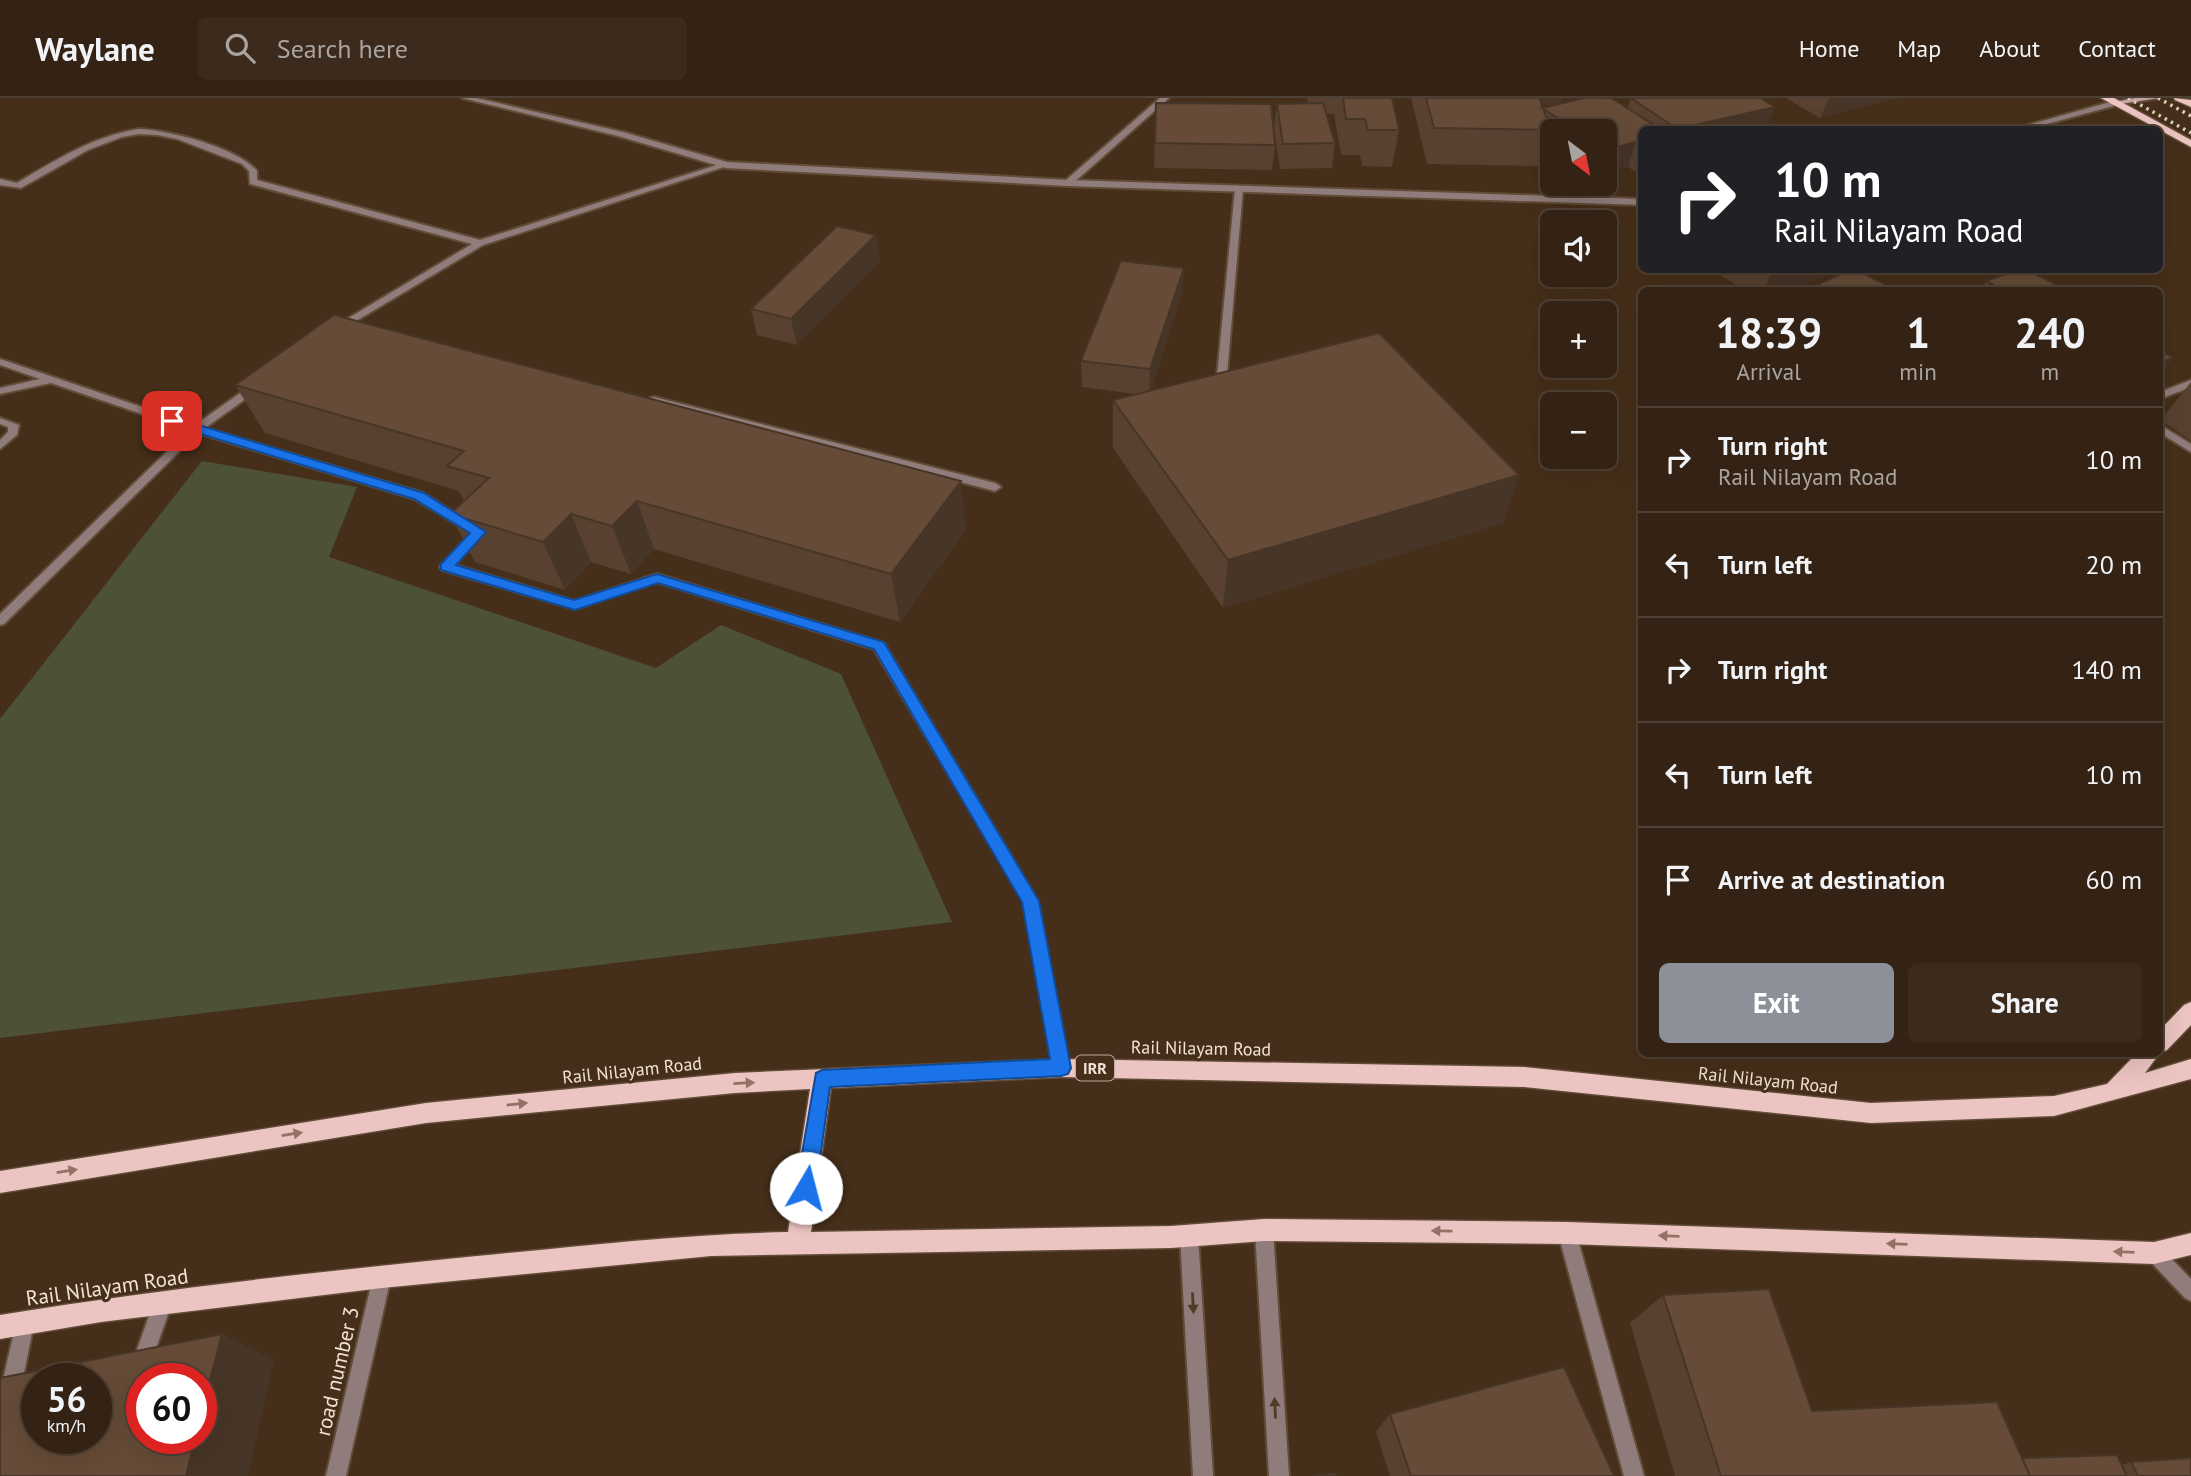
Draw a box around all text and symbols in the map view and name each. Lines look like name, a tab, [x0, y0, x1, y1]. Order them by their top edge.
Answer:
search box	[197, 17, 687, 80]
text: Waylane	[35, 27, 155, 70]
icon: search	[221, 29, 259, 67]
text: Search here	[277, 32, 408, 65]
text: Home	[1799, 33, 1859, 64]
text: Map	[1897, 33, 1941, 64]
text: About	[1979, 33, 2040, 64]
text: Contact	[2078, 33, 2156, 64]
north arrow	[1540, 119, 1617, 196]
map controls	[1540, 119, 1617, 469]
text: 10 m	[1774, 147, 1881, 211]
icon: right	[1659, 154, 1750, 245]
text: Rail Nilayam Road	[1774, 209, 2023, 251]
button: sound	[1540, 210, 1617, 287]
button: +	[1540, 301, 1617, 378]
text: 18:39	[1715, 305, 1822, 360]
text: 1	[1906, 305, 1930, 360]
text: 240	[2014, 305, 2086, 360]
text: Arrival	[1736, 357, 1801, 386]
text: min	[1899, 357, 1937, 386]
text: m	[2041, 357, 2059, 386]
pin	[142, 391, 202, 451]
button: −	[1540, 392, 1617, 469]
icon: arrive	[153, 402, 191, 440]
text: Turn right	[1718, 429, 1827, 462]
icon: right	[1659, 441, 1697, 479]
text: 10 m	[2086, 443, 2142, 476]
text: Rail Nilayam Road	[1718, 462, 1897, 491]
icon: left	[1659, 546, 1697, 584]
text: Turn left	[1718, 548, 1812, 581]
text: 20 m	[2086, 548, 2142, 581]
icon: right	[1659, 651, 1697, 689]
text: Turn right	[1718, 653, 1827, 686]
text: 140 m	[2071, 653, 2142, 686]
icon: left	[1659, 756, 1697, 794]
text: Turn left	[1718, 758, 1812, 791]
text: 10 m	[2086, 758, 2142, 791]
icon: arrive	[1659, 861, 1697, 899]
text: Arrive at destination	[1718, 863, 1945, 896]
text: 60 m	[2086, 863, 2142, 896]
button: Exit	[1659, 963, 1894, 1043]
button: Share	[1908, 963, 2142, 1043]
street label: Rail Nilayam Road	[1131, 1035, 1271, 1061]
street label: Rail Nilayam Road	[561, 1051, 703, 1089]
road number: IRR	[1076, 1056, 1114, 1080]
street label: Rail Nilayam Road	[1697, 1061, 1839, 1099]
one-way arrow	[733, 1077, 755, 1088]
one-way arrow	[507, 1099, 529, 1110]
one-way arrow	[281, 1129, 303, 1140]
position arrow	[769, 1151, 843, 1225]
one-way arrow	[56, 1165, 78, 1176]
one-way arrow	[1431, 1226, 1453, 1237]
one-way arrow	[1658, 1231, 1680, 1242]
one-way arrow	[1885, 1239, 1907, 1250]
one-way arrow	[2113, 1247, 2135, 1258]
street label: Rail Nilayam Road	[24, 1262, 190, 1312]
one-way arrow	[1188, 1292, 1199, 1314]
street label: road number 3	[309, 1304, 365, 1438]
speed limit sign: 60	[126, 1363, 217, 1454]
text: 56	[47, 1376, 86, 1422]
one-way arrow	[1269, 1397, 1280, 1419]
text: km/h	[47, 1414, 86, 1437]

